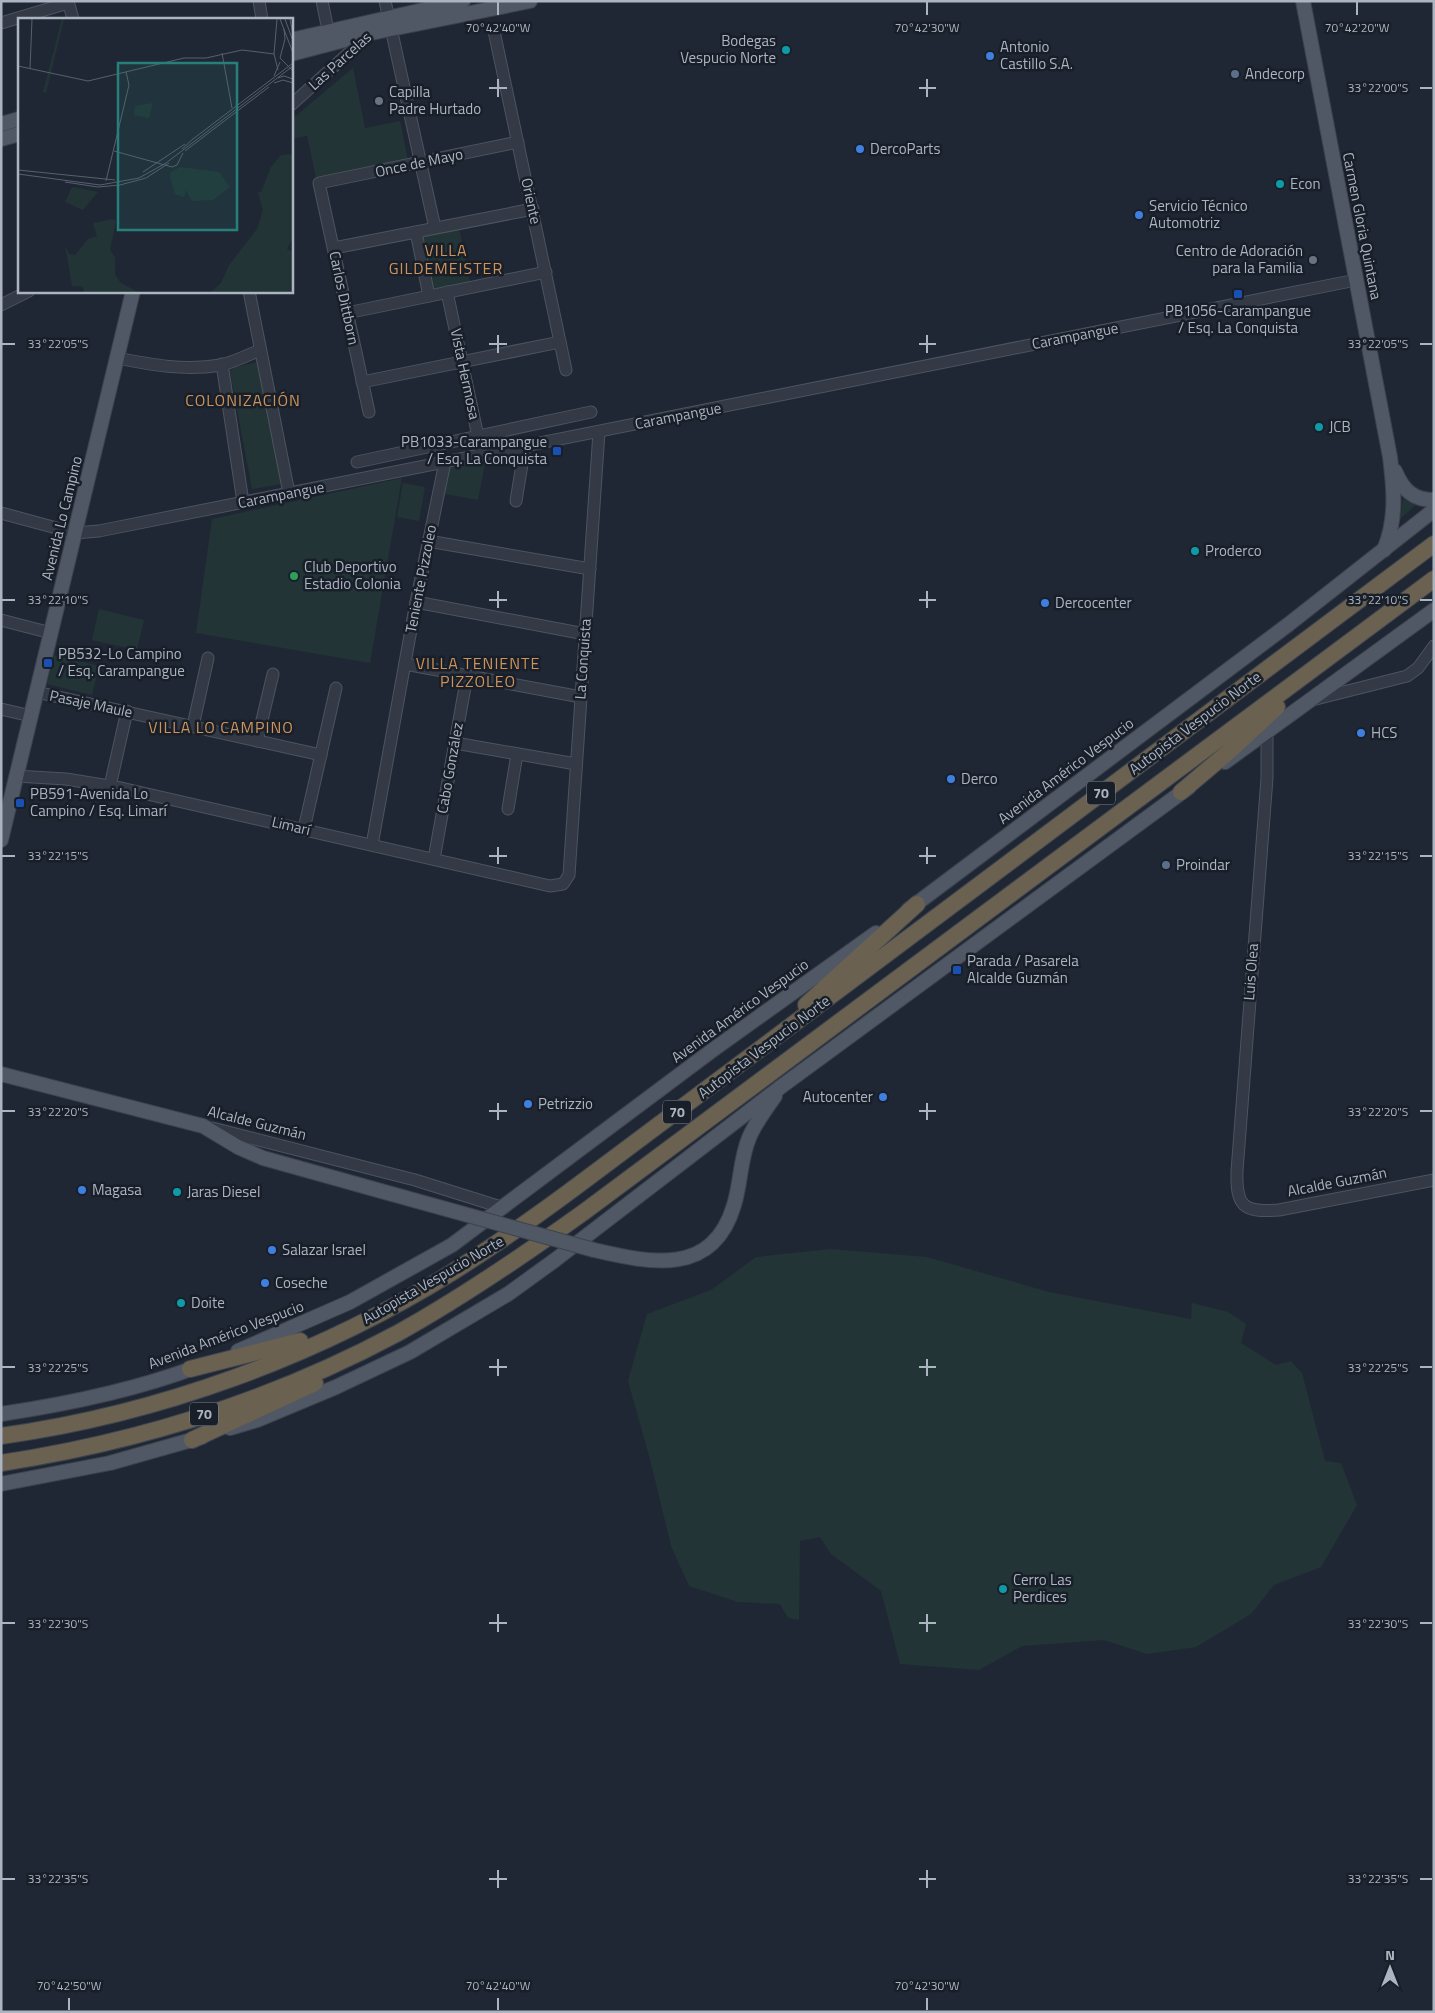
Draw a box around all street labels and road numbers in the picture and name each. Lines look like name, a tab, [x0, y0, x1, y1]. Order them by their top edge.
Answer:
street label: Las Parcelas	[303, 26, 376, 95]
street label: Once de Mayo	[373, 142, 465, 183]
street label: Carmen Gloria Quintana	[1337, 150, 1388, 302]
street label: Oriente	[515, 176, 548, 226]
street label: Carlos Dittborn	[323, 249, 366, 347]
street label: Carampangue	[1030, 316, 1120, 355]
street label: Vista Hermosa	[445, 326, 486, 422]
street label: Carampangue	[633, 396, 723, 435]
street label: Avenida Lo Campino	[35, 453, 88, 582]
street label: Carampangue	[236, 475, 326, 514]
street label: Teniente Pizzoleo	[399, 523, 442, 635]
street label: La Conquista	[568, 617, 597, 700]
street label: Autopista Vespucio Norte	[1124, 665, 1266, 780]
street label: Pasaje Maule	[48, 684, 135, 724]
street label: Avenida Américo Vespucio	[993, 712, 1139, 829]
street label: Cabo González	[430, 720, 469, 815]
road number: 70	[1087, 781, 1115, 804]
street label: Limarí	[270, 810, 314, 841]
street label: Luis Olea	[1237, 942, 1264, 1001]
street label: Avenida Américo Vespucio	[666, 953, 813, 1068]
street label: Autopista Vespucio Norte	[693, 989, 835, 1104]
street label: Alcalde Guzmán	[205, 1099, 309, 1146]
road number: 70	[663, 1100, 691, 1124]
street label: Alcalde Guzmán	[1285, 1161, 1389, 1202]
street label: Autopista Vespucio Norte	[358, 1230, 508, 1330]
street label: Avenida Américo Vespucio	[145, 1294, 307, 1375]
road number: 70	[190, 1402, 218, 1426]

